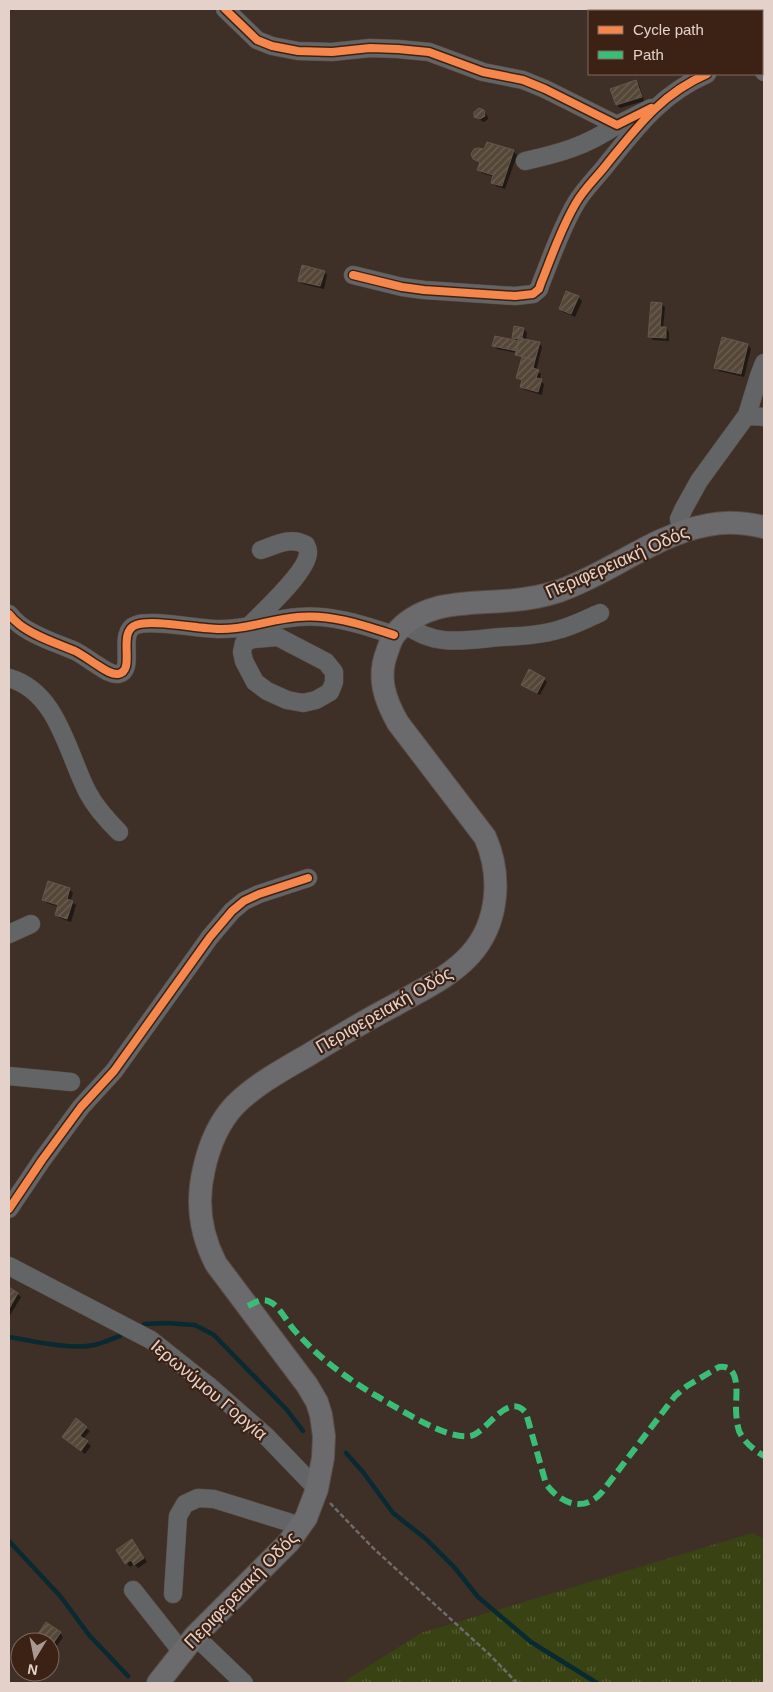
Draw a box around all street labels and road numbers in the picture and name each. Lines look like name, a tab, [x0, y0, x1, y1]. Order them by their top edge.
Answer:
street label: Περιφερειακή Οδός	[542, 521, 692, 603]
street label: Περιφερειακή Οδός	[312, 963, 456, 1057]
street label: Ιερωνύμου Γοργία	[147, 1336, 271, 1444]
street label: Περιφερειακή Οδός	[180, 1527, 302, 1652]

